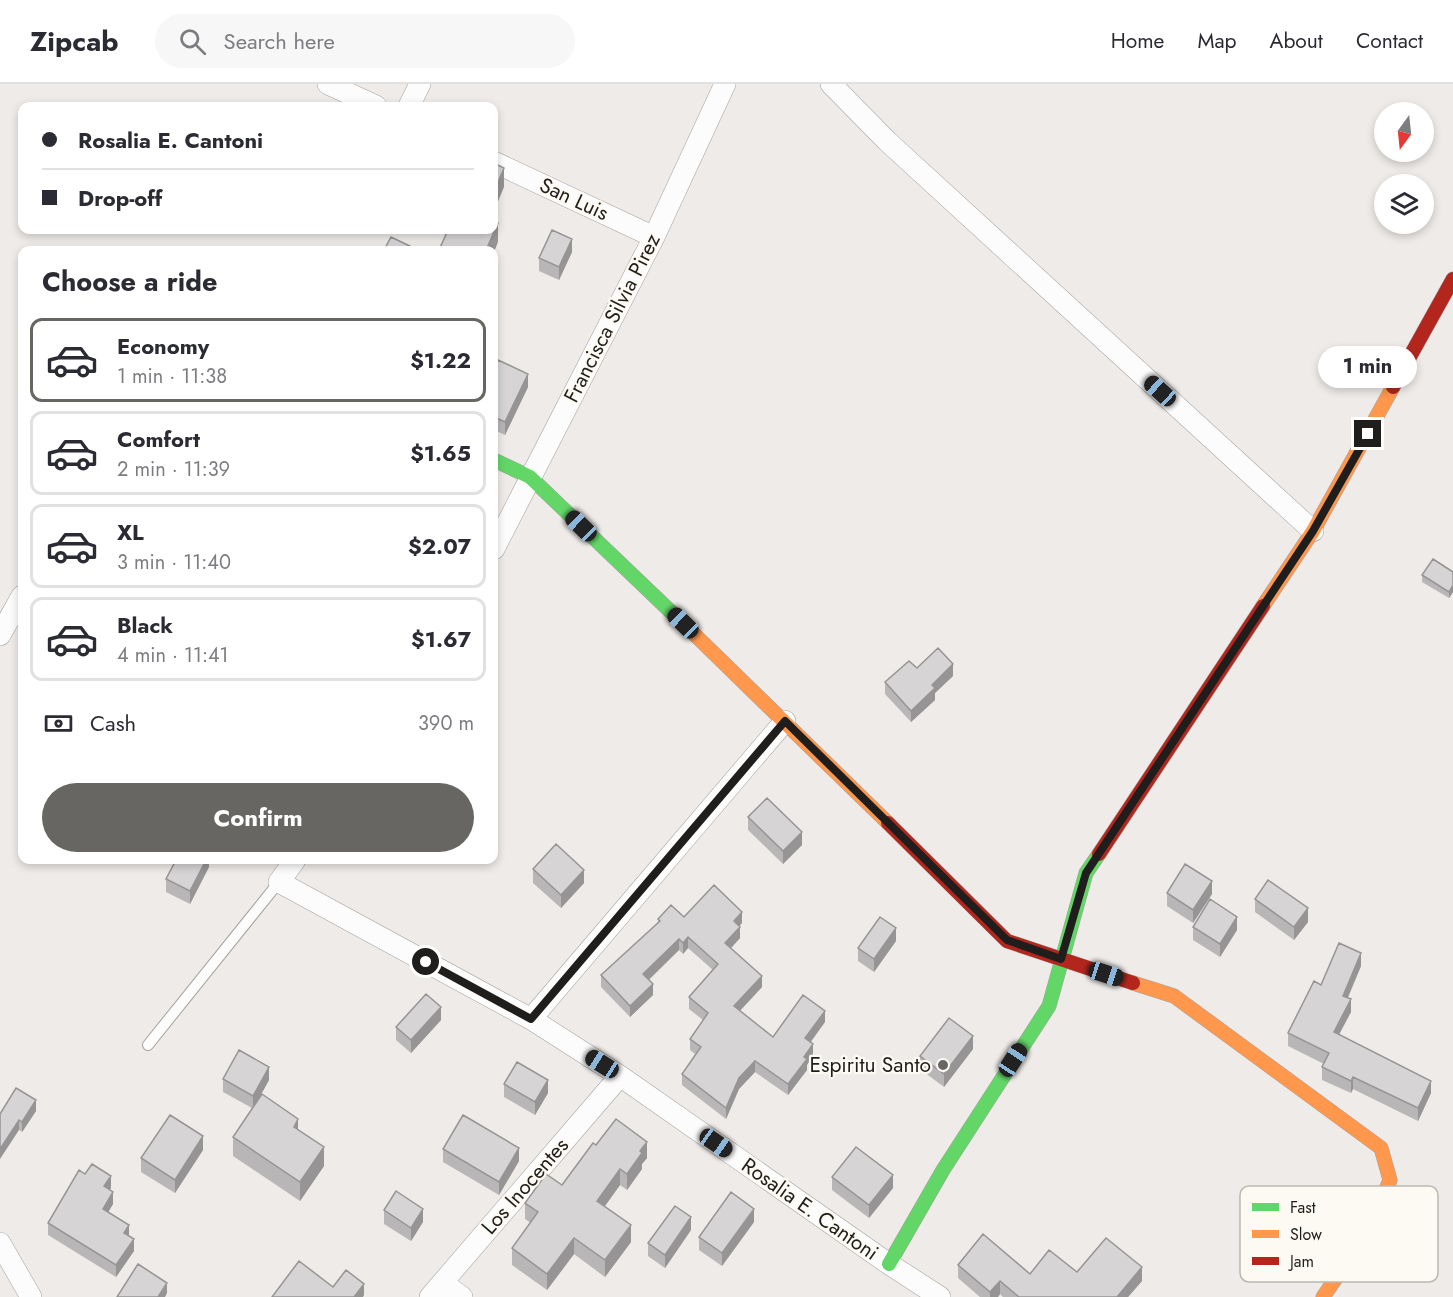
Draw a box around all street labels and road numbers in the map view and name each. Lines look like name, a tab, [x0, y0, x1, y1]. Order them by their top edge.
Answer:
street label: San Luis	[535, 170, 613, 228]
street label: Francisca Silvia Pirez	[556, 228, 668, 408]
street label: Los Inocentes	[474, 1131, 576, 1241]
street label: Rosalia E. Cantoni	[735, 1150, 885, 1268]

